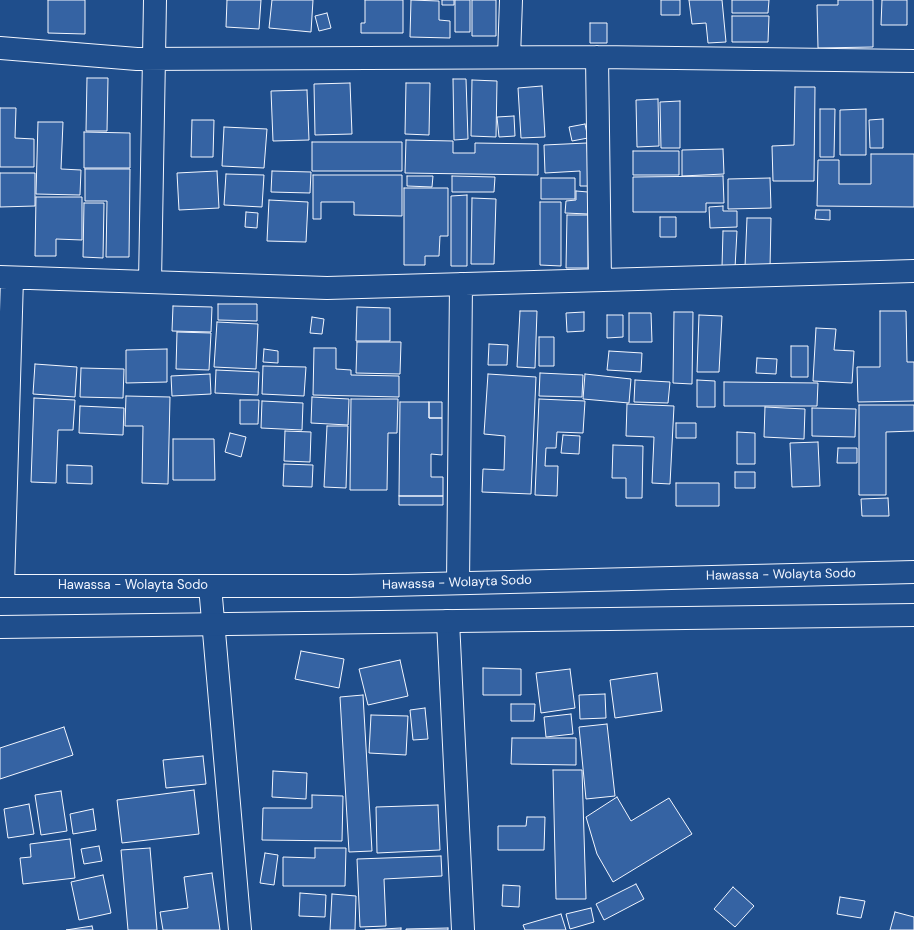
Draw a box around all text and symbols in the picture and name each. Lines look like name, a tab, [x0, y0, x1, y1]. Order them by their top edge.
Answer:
street label: Hawassa - Wolayta Sodo	[706, 566, 856, 584]
street label: Hawassa - Wolayta Sodo	[382, 573, 532, 593]
street label: Hawassa - Wolayta Sodo	[58, 578, 208, 594]

